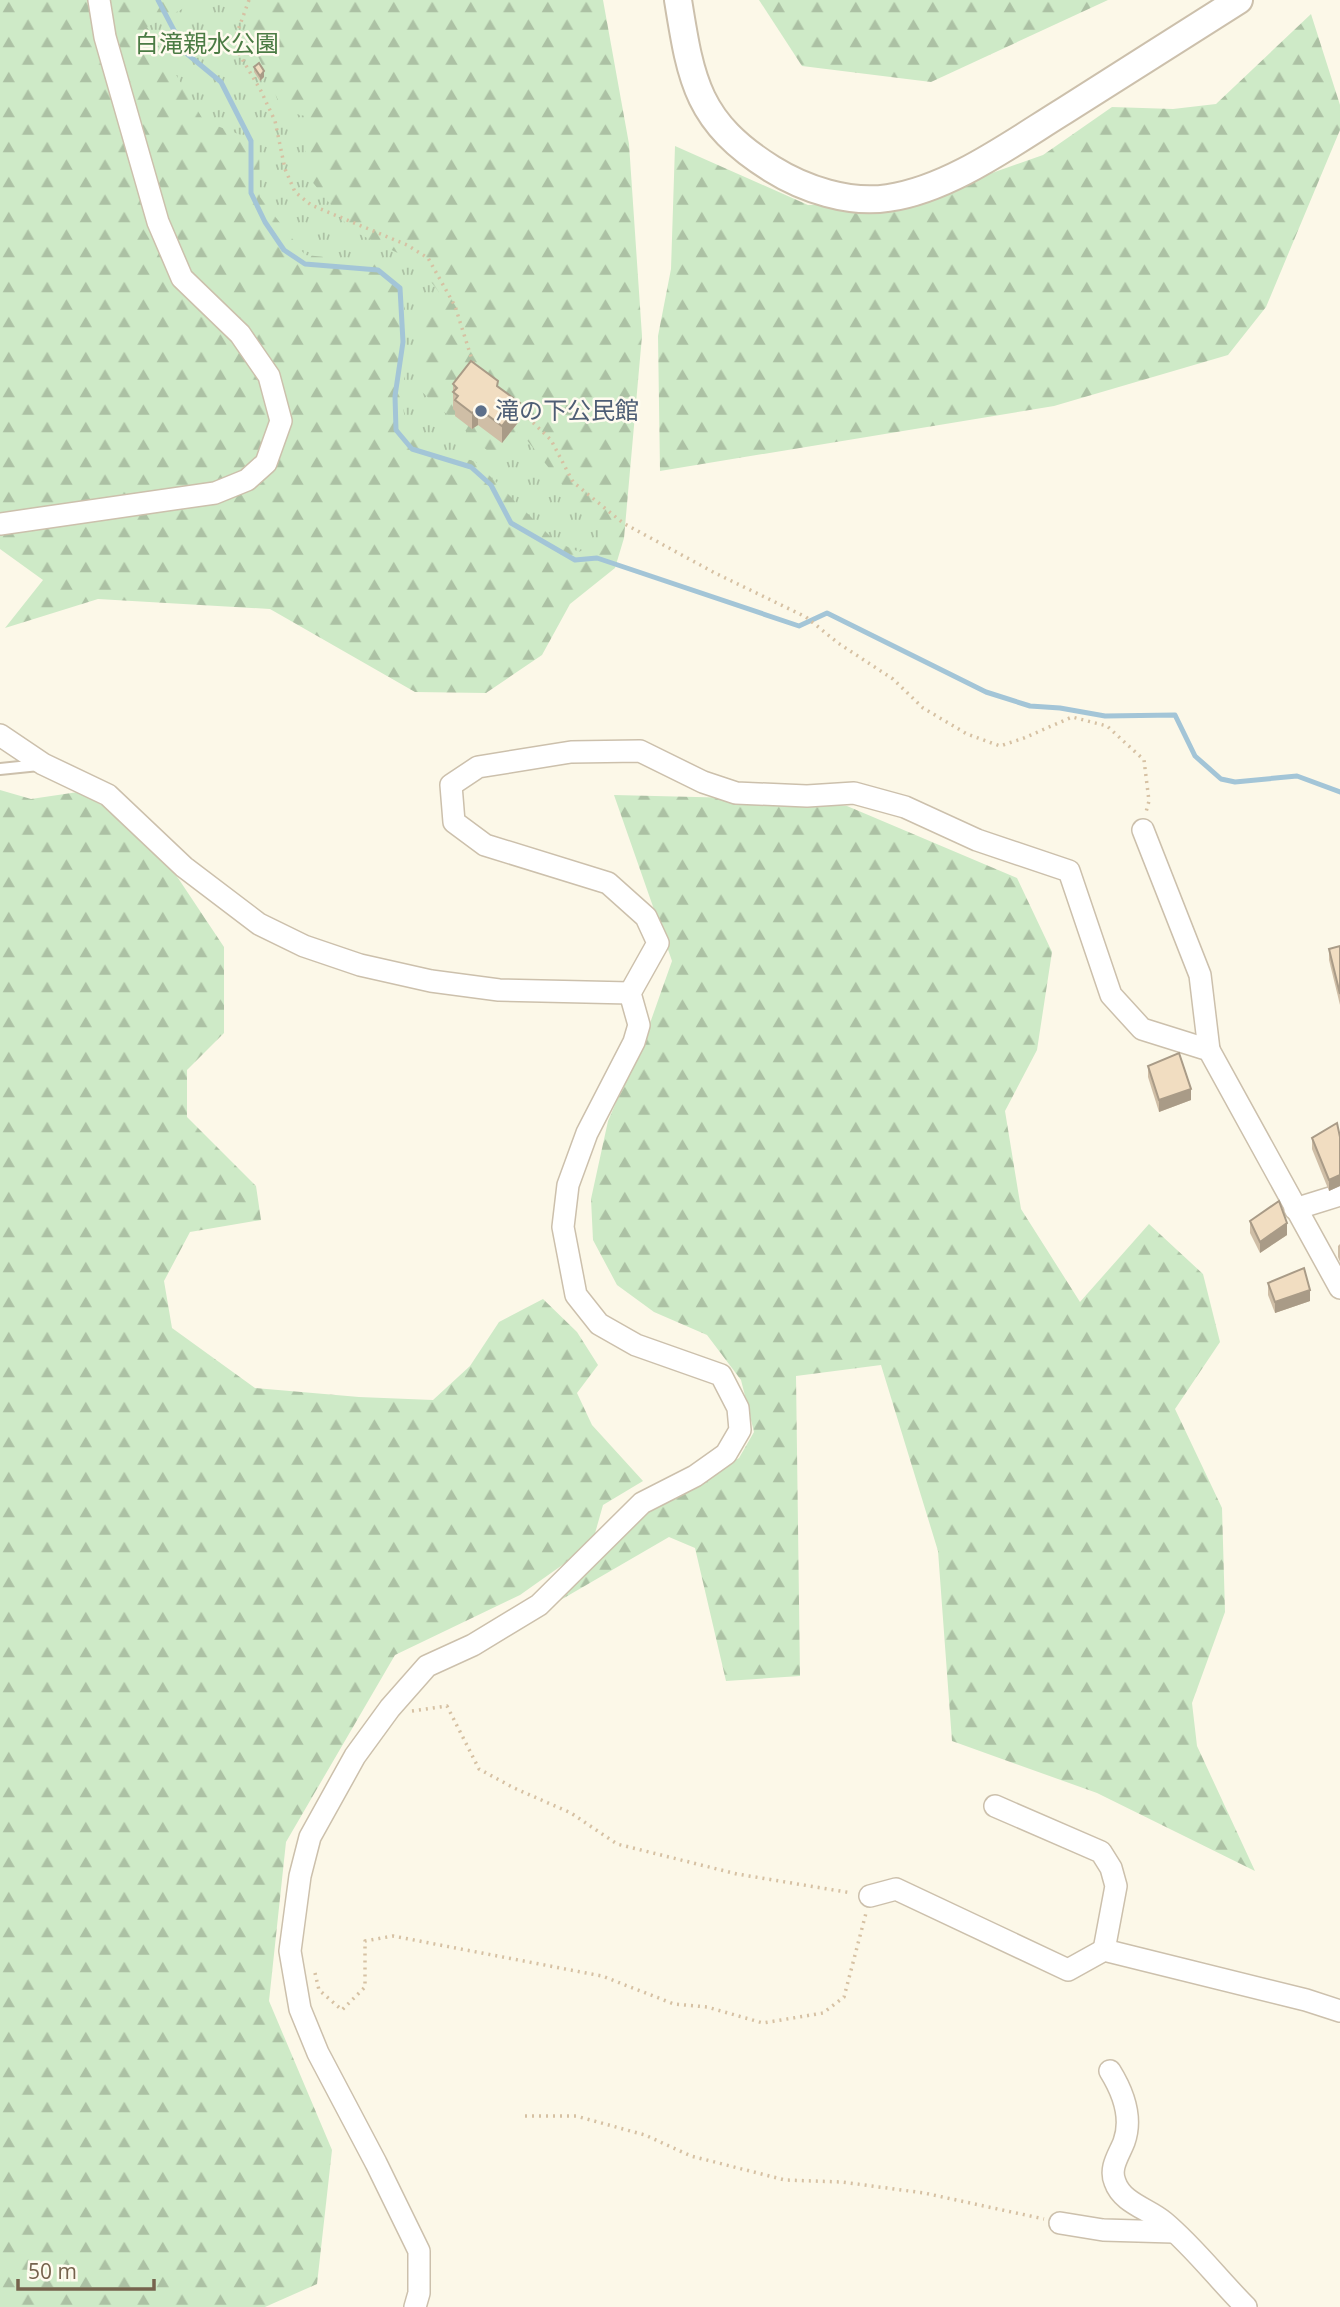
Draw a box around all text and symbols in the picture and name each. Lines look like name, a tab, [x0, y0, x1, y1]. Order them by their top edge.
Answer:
park label: 白滝親水公園	[135, 26, 279, 59]
place label: 滝の下公民館	[495, 393, 639, 426]
marker: 滝の下公民館	[473, 403, 489, 419]
scale bar	[18, 2248, 154, 2292]
text: 50 m	[28, 2257, 77, 2285]

